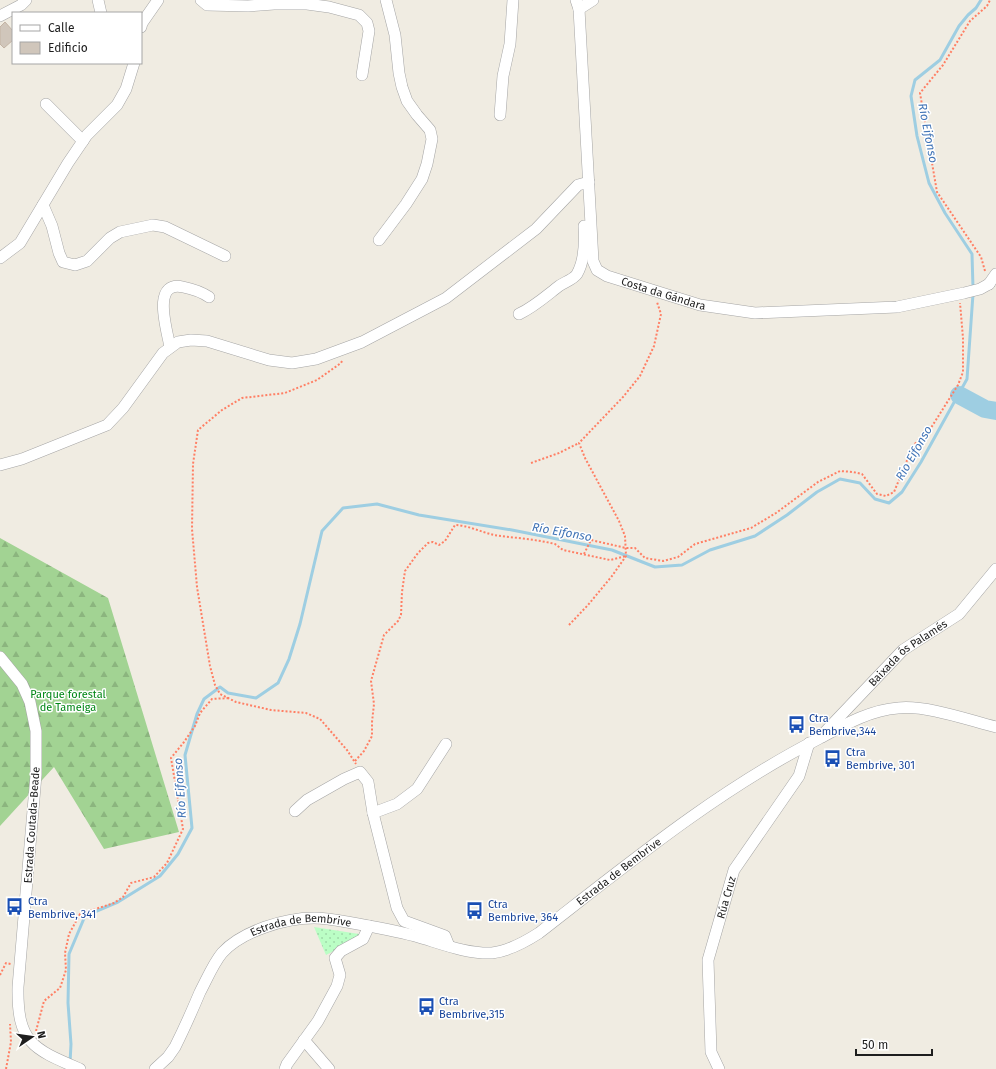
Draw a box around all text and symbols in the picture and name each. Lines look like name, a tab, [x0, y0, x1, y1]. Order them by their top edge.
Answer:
legend	[12, 12, 142, 64]
text: Calle	[48, 21, 75, 35]
text: Edificio	[48, 41, 88, 55]
water label: Río Eifonso	[915, 102, 941, 164]
street label: Costa da Gándara	[620, 274, 706, 312]
water label: Río Eifonso	[893, 423, 935, 483]
water label: Río Eifonso	[531, 520, 593, 544]
street label: Baixada ós Palamés	[866, 617, 949, 689]
park label: Parque forestal de Tameiga	[30, 688, 106, 714]
place label: Ctra Bembrive,344	[809, 712, 876, 738]
bus stop icon: Ctra Bembrive,344	[786, 714, 806, 734]
place label: Ctra Bembrive, 301	[846, 746, 915, 772]
bus stop icon: Ctra Bembrive, 301	[823, 748, 843, 768]
water label: Río Eifonso	[171, 757, 189, 819]
street label: Estrada Coutada-Beade	[21, 766, 43, 884]
street label: Estrada de Bembrive	[574, 835, 664, 908]
street label: Rúa Cruz	[714, 875, 738, 920]
place label: Ctra Bembrive, 341	[28, 895, 96, 921]
bus stop icon: Ctra Bembrive, 341	[5, 897, 25, 917]
place label: Ctra Bembrive, 364	[488, 898, 558, 924]
bus stop icon: Ctra Bembrive, 364	[465, 900, 485, 920]
street label: Estrada de Bembrive	[248, 911, 353, 939]
place label: Ctra Bembrive,315	[439, 995, 505, 1021]
bus stop icon: Ctra Bembrive,315	[416, 997, 436, 1017]
north arrow	[12, 1017, 52, 1057]
text: N	[34, 1030, 48, 1040]
scale bar	[856, 1031, 932, 1057]
text: 50 m	[862, 1038, 888, 1052]

